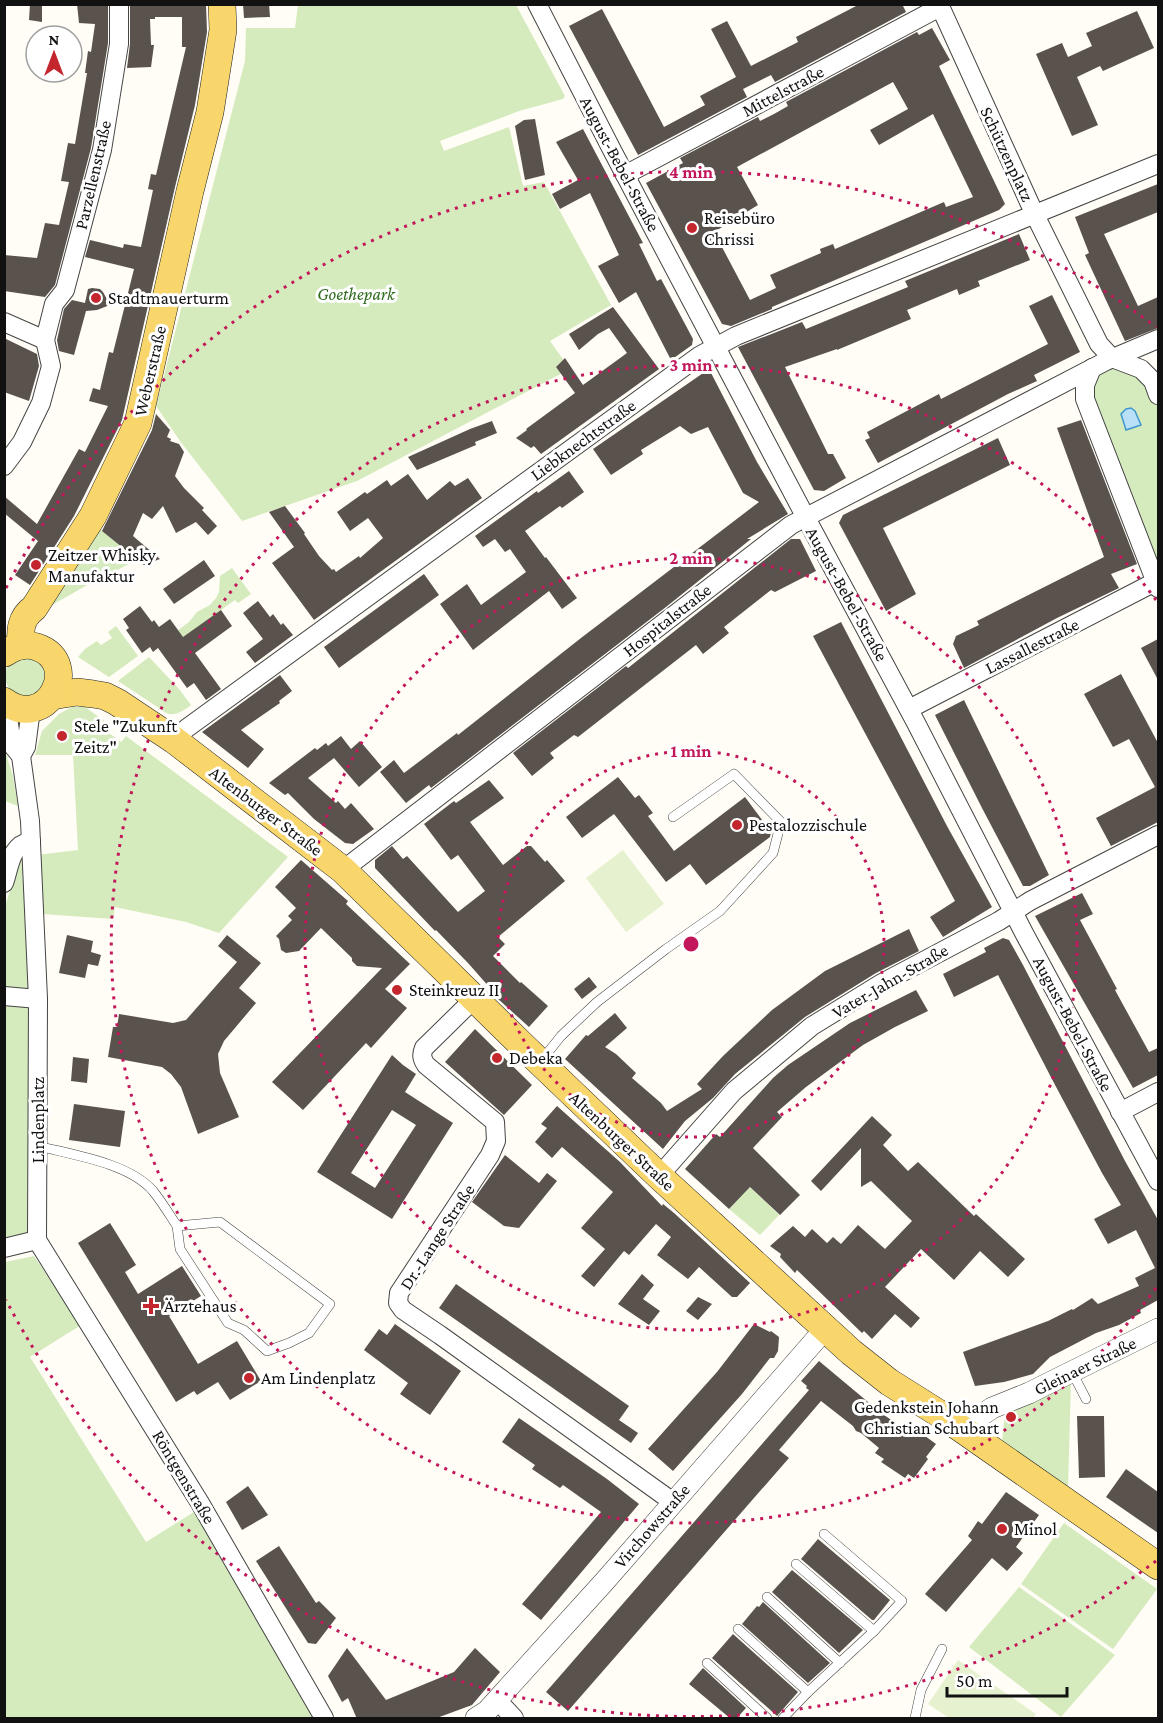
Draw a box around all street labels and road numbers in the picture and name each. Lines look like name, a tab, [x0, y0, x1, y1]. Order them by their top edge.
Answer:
street label: Mittelstraße	[739, 61, 827, 121]
street label: August-Bebel-Straße	[576, 93, 664, 235]
street label: Schützenplatz	[976, 104, 1038, 205]
street label: Parzellenstraße	[71, 118, 115, 231]
street label: Weberstraße	[130, 324, 170, 418]
street label: Liebknechtstraße	[527, 395, 640, 485]
street label: August-Bebel-Straße	[802, 523, 892, 665]
street label: Hospitalstraße	[619, 579, 715, 661]
street label: Lassallestraße	[982, 614, 1082, 678]
street label: Altenburger Straße	[206, 762, 326, 860]
street label: Vater-Jahn-Straße	[828, 940, 952, 1022]
street label: August-Bebel-Straße	[1029, 953, 1117, 1095]
street label: Lindenplatz	[28, 1076, 48, 1163]
street label: Altenburger Straße	[565, 1087, 679, 1195]
street label: Dr.-Lange Straße	[395, 1180, 479, 1294]
street label: Gleinaer Straße	[1031, 1333, 1139, 1399]
street label: Röntgenstraße	[148, 1427, 220, 1528]
street label: Virchowstraße	[610, 1480, 694, 1572]

